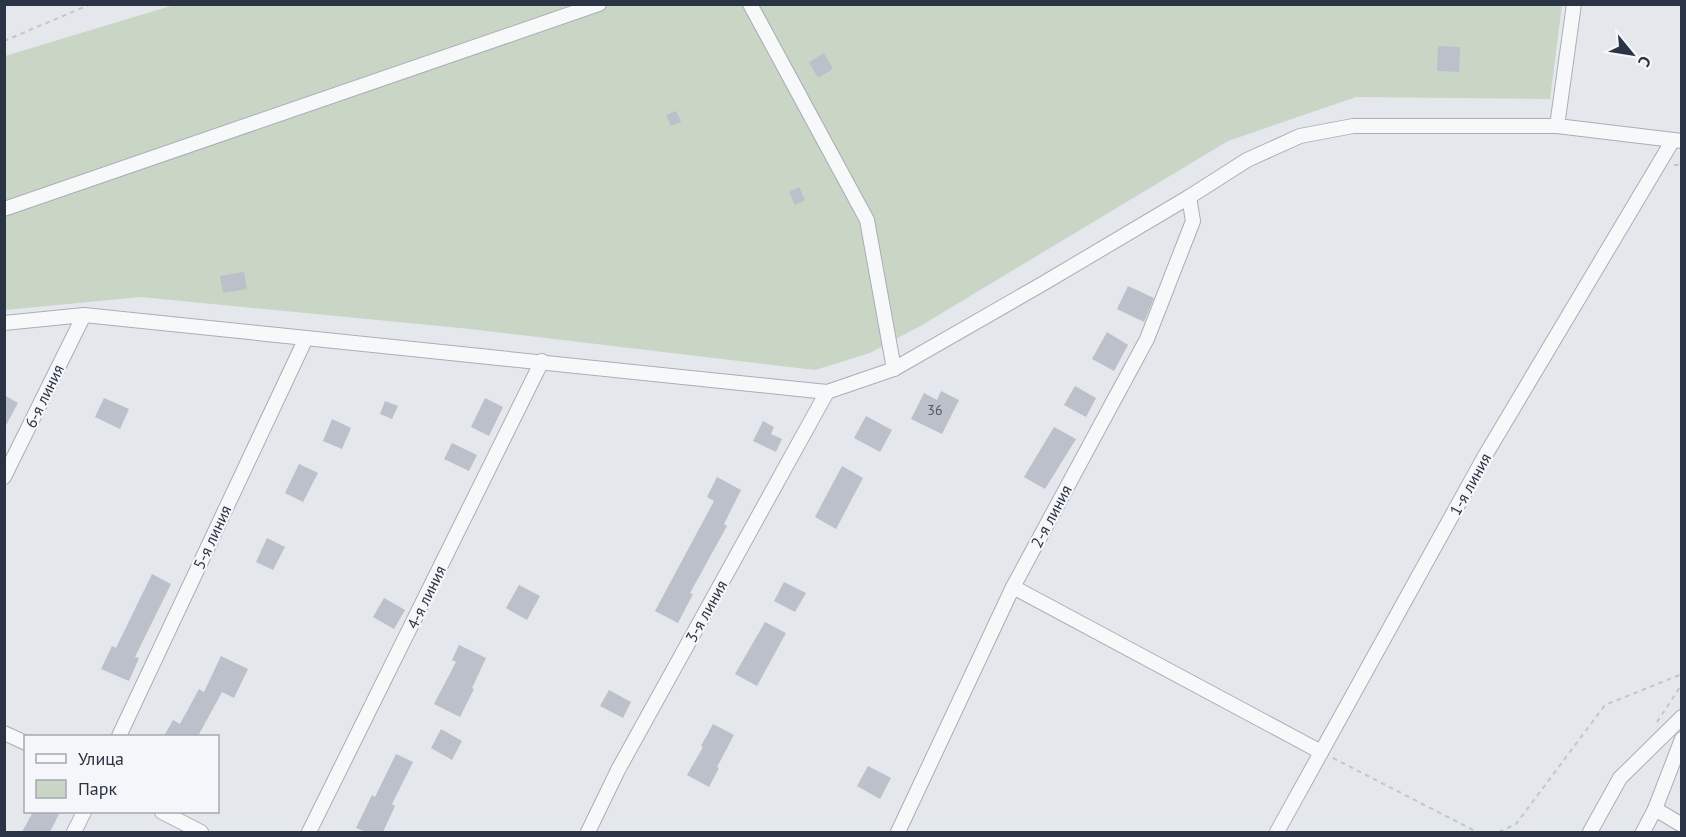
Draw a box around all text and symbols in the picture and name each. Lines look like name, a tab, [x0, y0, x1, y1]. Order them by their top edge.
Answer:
north arrow	[1602, 24, 1662, 84]
text: С	[1634, 53, 1656, 70]
street label: 6-я линия	[20, 361, 68, 431]
house number: 36	[927, 401, 943, 419]
street label: 1-я линия	[1445, 449, 1495, 519]
street label: 2-я линия	[1026, 481, 1076, 551]
street label: 5-я линия	[189, 502, 235, 572]
street label: 4-я линия	[402, 562, 450, 632]
street label: 3-я линия	[681, 576, 731, 646]
legend	[24, 735, 219, 813]
text: Улица	[78, 747, 124, 770]
text: Парк	[78, 777, 118, 800]

